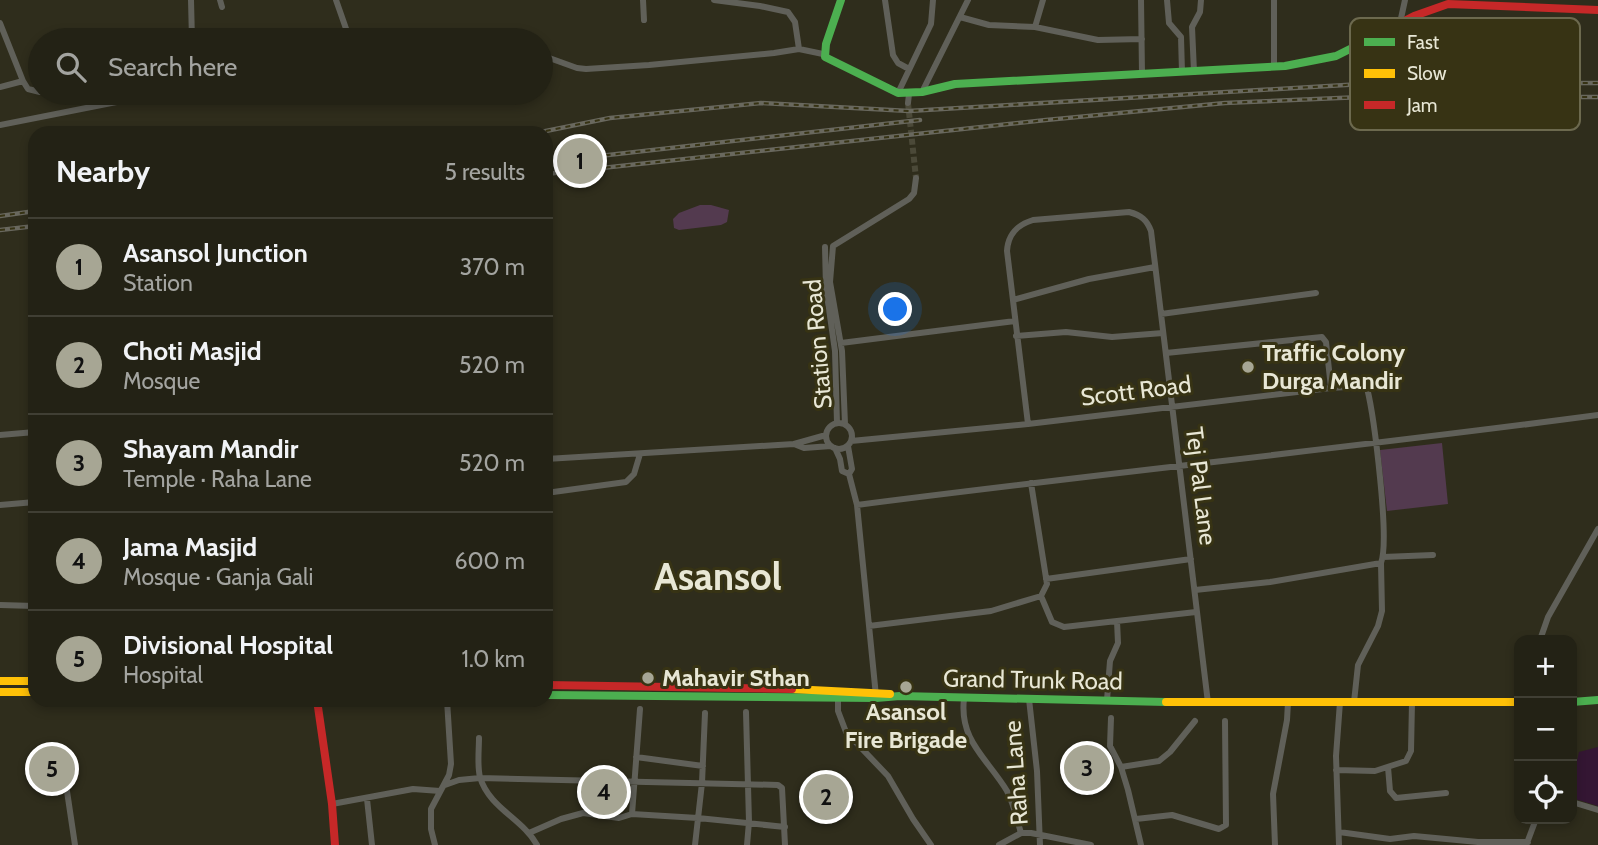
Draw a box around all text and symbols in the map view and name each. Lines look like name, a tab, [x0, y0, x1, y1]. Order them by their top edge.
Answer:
legend	[1350, 18, 1580, 130]
search box	[28, 28, 553, 105]
text: Fast	[1407, 31, 1440, 54]
icon: search	[52, 48, 90, 86]
text: Search here	[108, 51, 237, 83]
text: Slow	[1407, 62, 1447, 85]
text: Jam	[1406, 94, 1437, 117]
pin: 1	[557, 135, 603, 187]
text: Nearby	[56, 153, 150, 190]
text: 5 results	[444, 158, 525, 186]
text: Asansol Junction	[123, 237, 308, 269]
text: 1	[75, 253, 83, 281]
text: 370 m	[460, 253, 525, 281]
text: Station	[123, 269, 193, 297]
street label: Station Road	[797, 278, 838, 410]
your location	[878, 292, 912, 326]
text: Choti Masjid	[123, 335, 262, 367]
place label: Traffic Colony Durga Mandir	[1262, 338, 1405, 395]
text: 2	[73, 351, 85, 379]
text: 520 m	[459, 351, 525, 379]
marker: Traffic Colony Durga Mandir	[1240, 359, 1256, 375]
text: Mosque	[123, 367, 200, 395]
street label: Scott Road	[1079, 369, 1193, 412]
street label: Tej Pal Lane	[1180, 425, 1223, 547]
text: Shayam Mandir	[123, 433, 298, 465]
text: 3	[73, 449, 85, 477]
text: 520 m	[459, 449, 525, 477]
text: Temple · Raha Lane	[123, 465, 312, 493]
text: Jama Masjid	[123, 531, 257, 563]
text: 4	[72, 547, 86, 575]
text: 600 m	[454, 547, 525, 575]
district label: Asansol	[654, 553, 782, 600]
text: Mosque · Ganja Gali	[123, 563, 313, 591]
text: Divisional Hospital	[123, 629, 333, 661]
map controls	[1514, 635, 1577, 824]
button: +	[1514, 635, 1577, 698]
text: 5	[73, 645, 85, 673]
text: 1.0 km	[461, 645, 525, 673]
text: Hospital	[123, 661, 203, 689]
place label: Mahavir Sthan	[662, 663, 810, 692]
street label: Grand Trunk Road	[943, 663, 1123, 696]
marker: Mahavir Sthan	[640, 670, 656, 686]
marker: Asansol Fire Brigade	[898, 679, 914, 695]
place label: Asansol Fire Brigade	[845, 697, 967, 754]
button: −	[1514, 698, 1577, 761]
street label: Raha Lane	[997, 720, 1034, 826]
pin: 3	[1064, 742, 1110, 794]
pin: 5	[29, 743, 75, 795]
button: locate	[1514, 761, 1577, 824]
pin: 4	[581, 766, 627, 818]
pin: 2	[803, 771, 849, 823]

